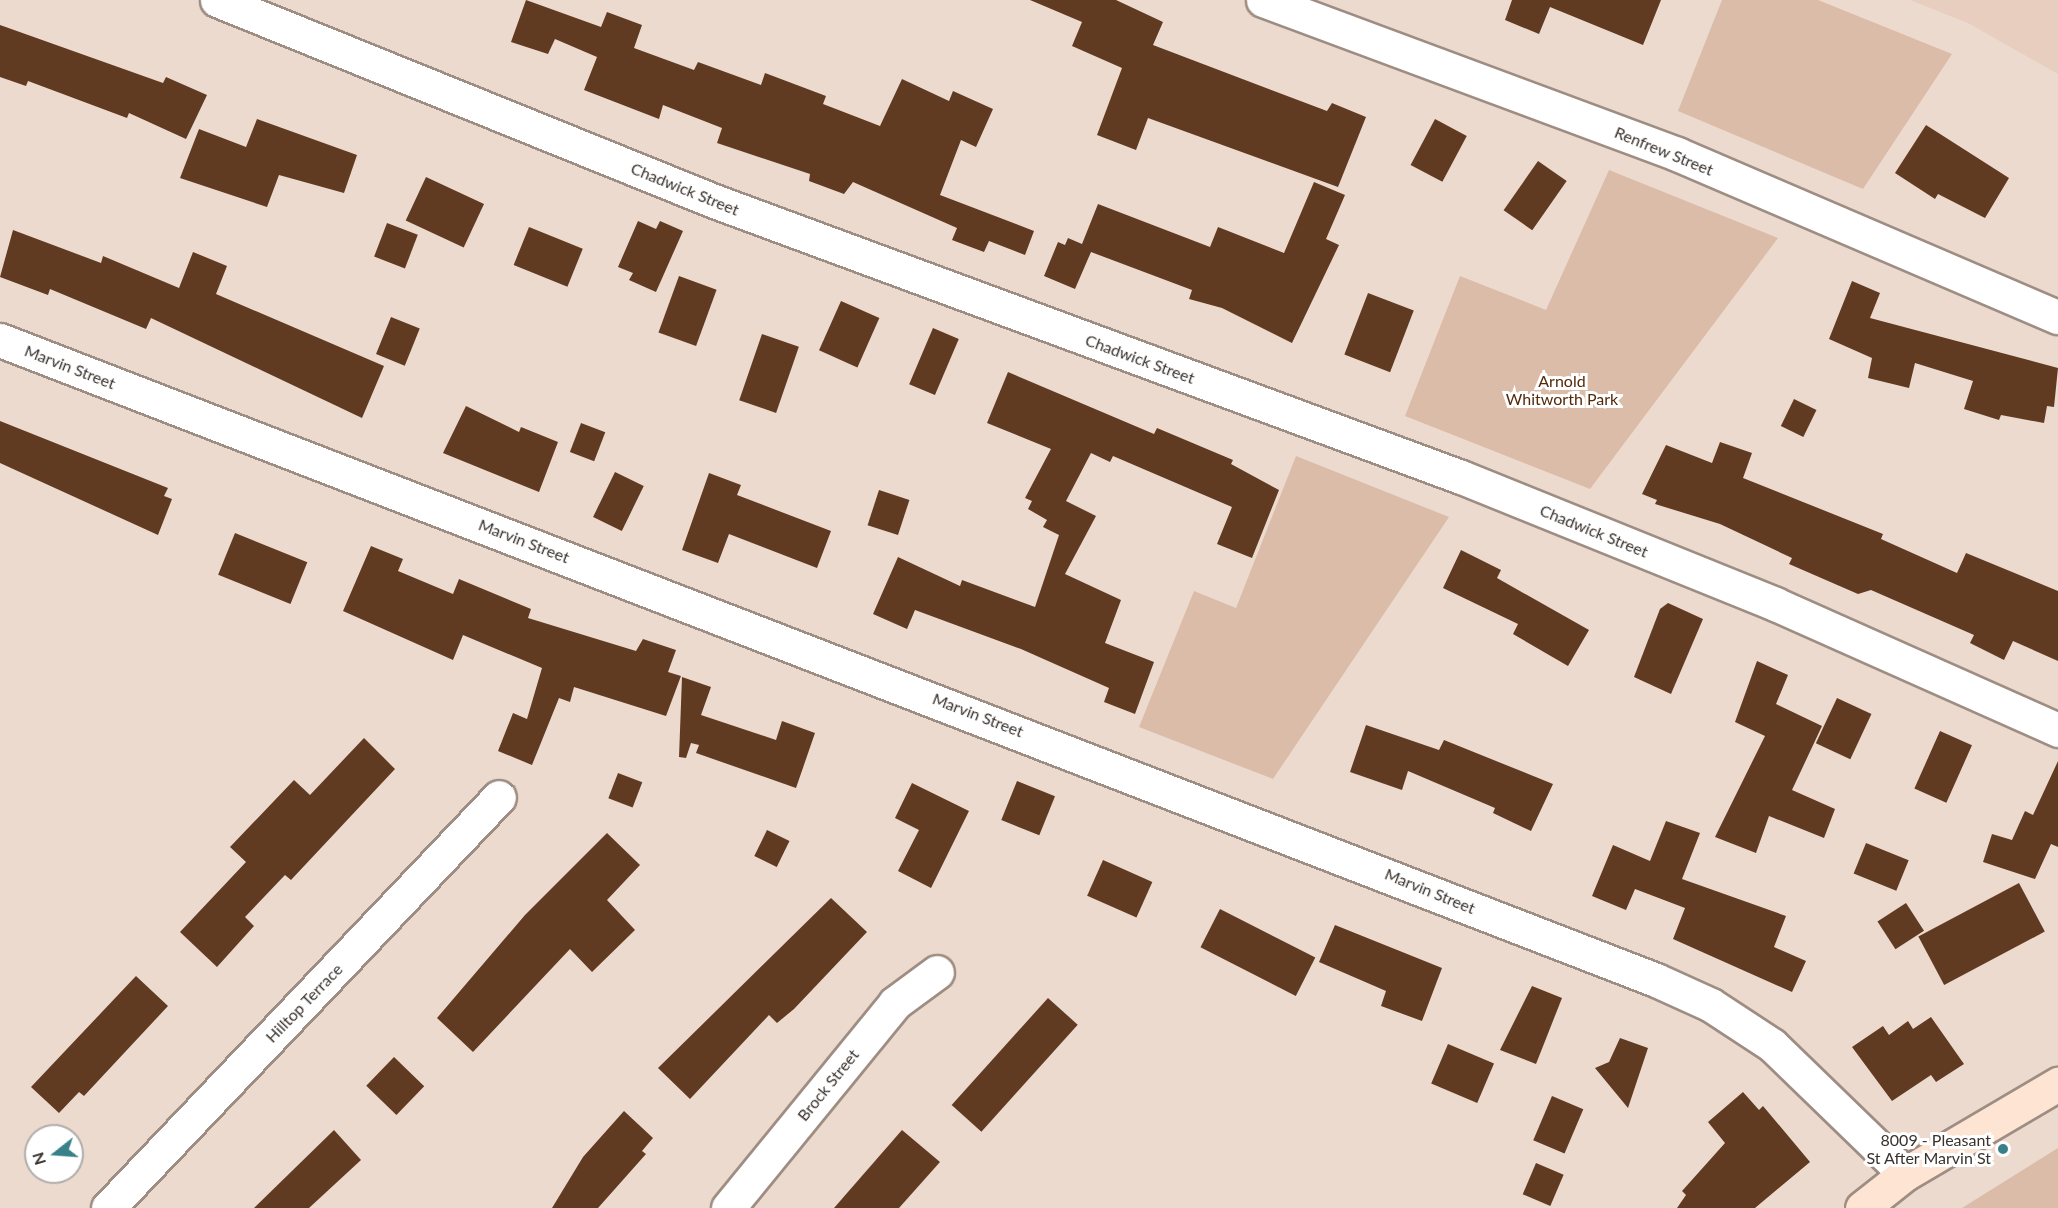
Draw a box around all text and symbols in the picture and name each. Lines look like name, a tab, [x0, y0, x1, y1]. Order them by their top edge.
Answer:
street label: Renfrew Street	[1612, 122, 1716, 180]
street label: Chadwick Street	[628, 159, 742, 219]
street label: Chadwick Street	[1083, 330, 1197, 388]
street label: Marvin Street	[22, 341, 118, 393]
park label: Arnold Whitworth Park	[1506, 371, 1618, 409]
street label: Chadwick Street	[1537, 501, 1651, 561]
street label: Marvin Street	[476, 515, 572, 567]
street label: Marvin Street	[930, 689, 1026, 741]
street label: Marvin Street	[1382, 864, 1478, 918]
street label: Hilltop Terrace	[261, 959, 347, 1047]
street label: Brock Street	[793, 1045, 863, 1125]
north arrow	[24, 1124, 84, 1184]
place label: 8009 - Pleasant St After Marvin St	[1866, 1130, 1991, 1168]
marker: 8009 - Pleasant St After Marvin St	[1996, 1142, 2010, 1156]
text: N	[27, 1150, 49, 1168]

